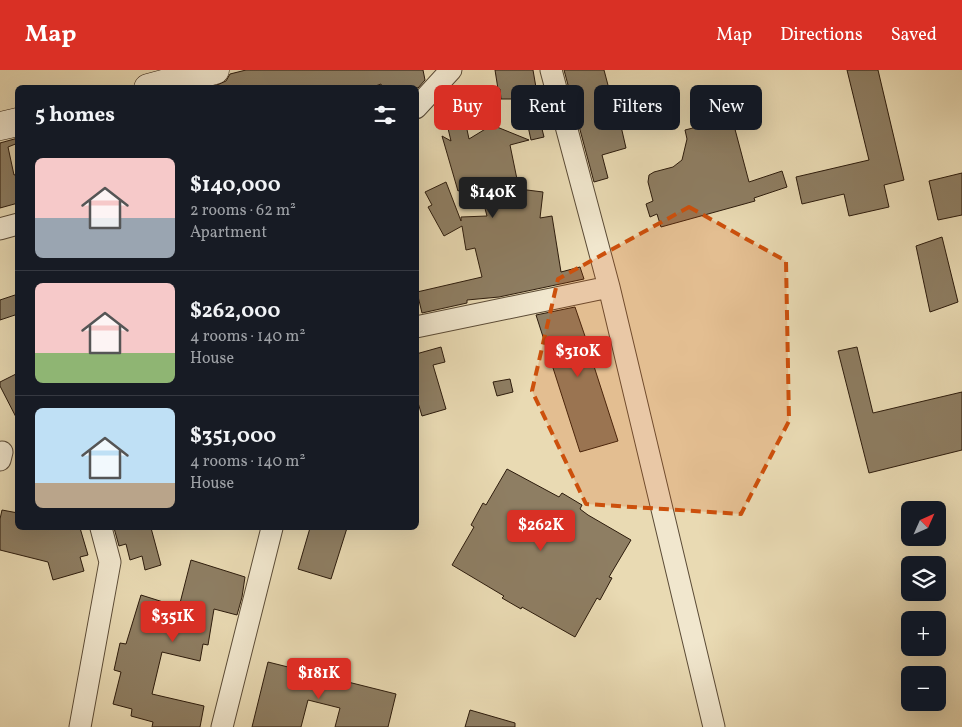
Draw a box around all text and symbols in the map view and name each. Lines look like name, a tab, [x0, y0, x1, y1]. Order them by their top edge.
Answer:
text: Map	[25, 18, 76, 52]
text: Map	[716, 23, 752, 48]
text: Directions	[780, 23, 863, 48]
text: Saved	[891, 23, 937, 48]
chip: Buy	[434, 85, 501, 130]
chip: Rent	[511, 85, 584, 130]
chip: Filters	[594, 85, 680, 130]
chip: New	[690, 85, 762, 130]
text: 5 homes	[35, 101, 115, 130]
icon: filters	[371, 101, 399, 129]
text: $140,000	[190, 171, 281, 200]
pin: $140K	[458, 176, 528, 219]
icon: home	[75, 178, 135, 238]
text: $140K	[470, 182, 516, 204]
text: 2 rooms · 62 m²	[190, 200, 296, 222]
text: Apartment	[190, 222, 267, 244]
text: $262,000	[190, 297, 280, 326]
icon: home	[75, 303, 135, 363]
text: 4 rooms · 140 m²	[190, 326, 305, 348]
pin: $310K	[543, 336, 613, 378]
text: $310K	[556, 341, 600, 363]
text: House	[190, 348, 234, 370]
text: $351,000	[190, 422, 276, 451]
icon: home	[75, 428, 135, 488]
text: 4 rooms · 140 m²	[190, 451, 305, 473]
text: House	[190, 473, 234, 495]
north arrow	[901, 501, 946, 546]
map controls	[901, 501, 946, 711]
pin: $262K	[506, 510, 576, 552]
text: $262K	[518, 515, 564, 537]
button: layers	[901, 556, 946, 601]
pin: $351K	[138, 600, 208, 643]
text: $351K	[152, 606, 194, 628]
button: +	[901, 611, 946, 656]
pin: $181K	[284, 658, 354, 700]
text: $181K	[298, 663, 340, 685]
button: −	[901, 666, 946, 711]

